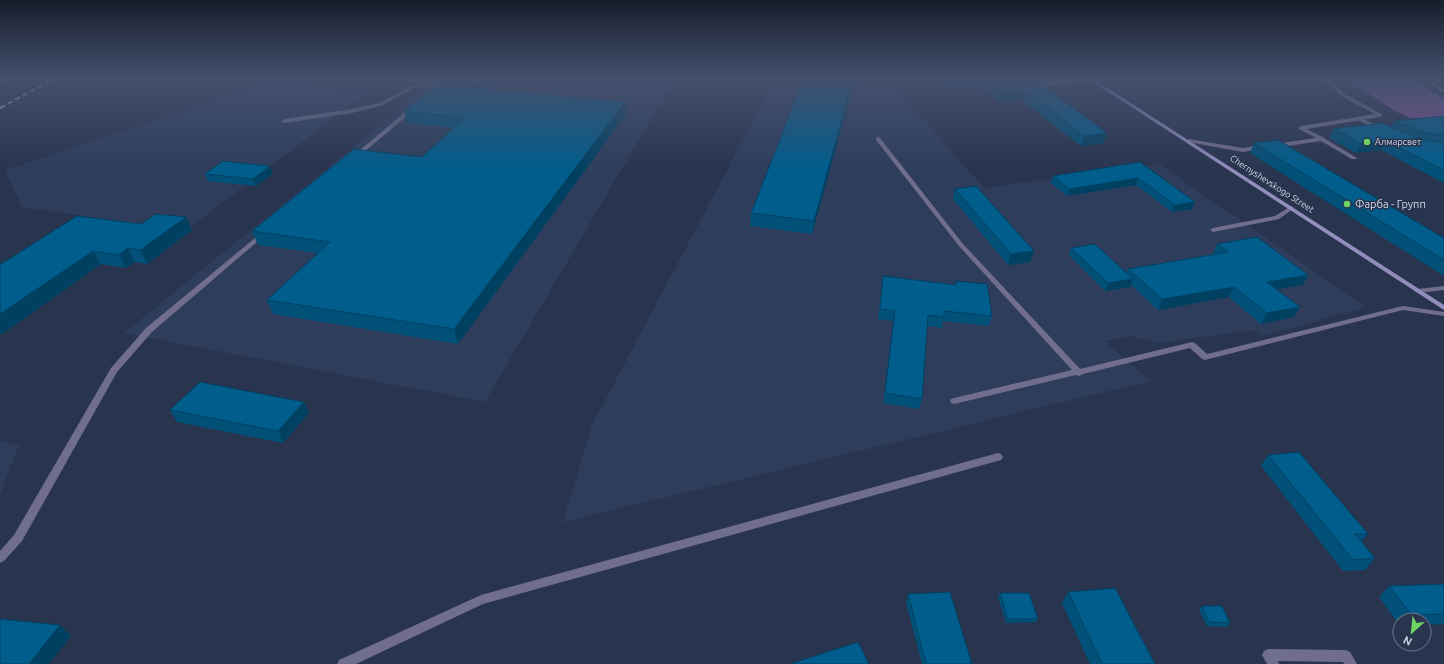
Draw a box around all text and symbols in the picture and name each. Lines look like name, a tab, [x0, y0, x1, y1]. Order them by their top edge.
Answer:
marker: Алмарсвет	[1362, 137, 1372, 147]
place label: Алмарсвет	[1375, 137, 1421, 147]
street label: Chernyshevskogo Street	[1228, 153, 1316, 215]
place label: Фарба - Групп	[1355, 198, 1426, 210]
marker: Фарба - Групп	[1342, 199, 1352, 209]
north arrow	[1392, 612, 1432, 652]
text: N	[1401, 634, 1414, 648]

